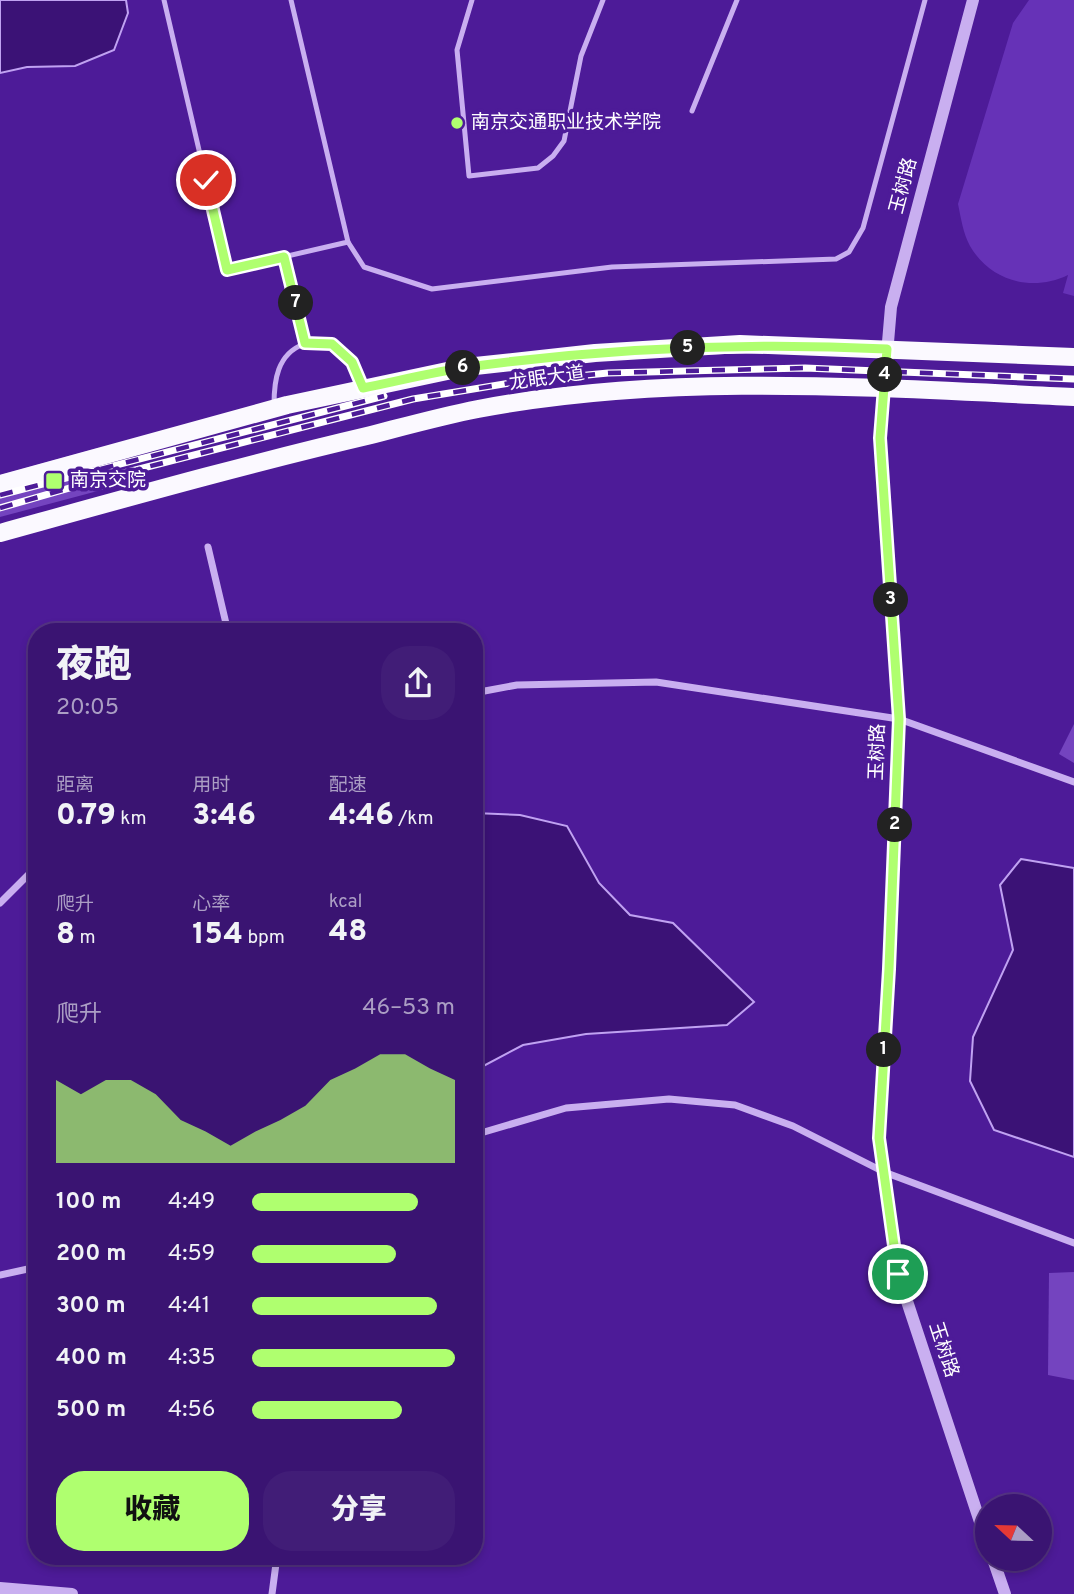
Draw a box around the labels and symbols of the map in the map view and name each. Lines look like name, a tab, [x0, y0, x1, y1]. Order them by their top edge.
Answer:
place label: 南京交通职业技术学院	[471, 111, 661, 135]
marker: 南京交通职业技术学院	[449, 115, 465, 131]
pin	[176, 150, 236, 210]
street label: 玉树路	[885, 155, 923, 217]
pin: 7	[278, 286, 314, 320]
pin: 5	[670, 330, 706, 366]
pin: 6	[446, 350, 480, 386]
pin: 4	[868, 358, 903, 392]
street label: 龙眠大道	[508, 362, 586, 396]
place label: 南京交院	[70, 469, 146, 493]
marker: 南京交院	[44, 471, 64, 491]
pin: 3	[874, 582, 908, 618]
street label: 玉树路	[865, 723, 891, 781]
pin: 2	[878, 808, 912, 842]
pin: 1	[866, 1032, 902, 1068]
pin	[868, 1244, 928, 1304]
street label: 玉树路	[923, 1319, 963, 1381]
north arrow	[975, 1494, 1052, 1572]

